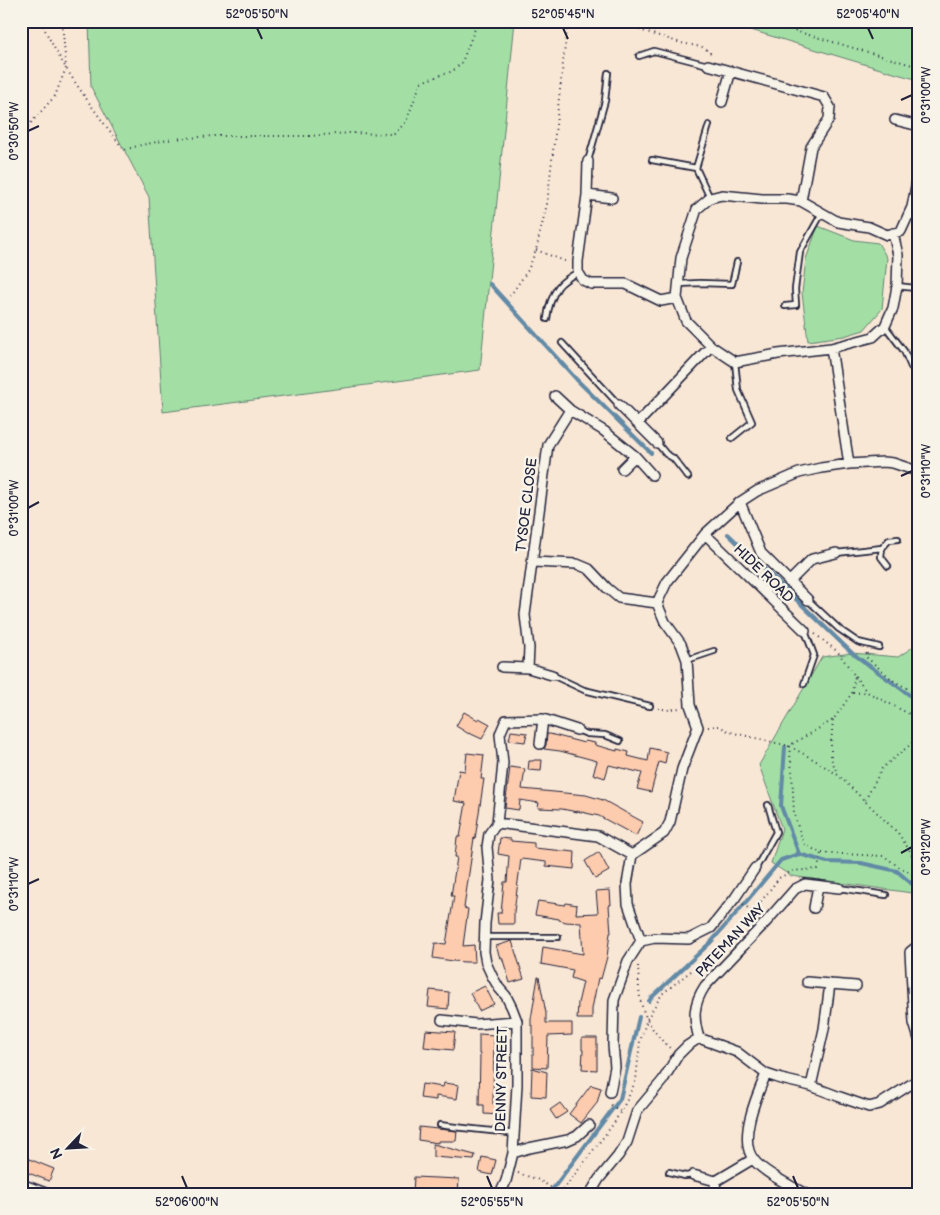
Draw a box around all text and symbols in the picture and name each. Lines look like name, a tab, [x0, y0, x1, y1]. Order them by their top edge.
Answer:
text: 52°05'50"N	[225, 7, 289, 22]
text: 52°05'45"N	[531, 7, 595, 22]
text: 52°05'40"N	[836, 7, 900, 22]
text: 0°31'00"W	[919, 67, 934, 123]
text: 0°30'50"W	[7, 101, 22, 161]
text: 0°31'10"W	[919, 444, 934, 498]
street label: TYSOE CLOSE	[512, 457, 541, 553]
text: 0°31'00"W	[7, 480, 22, 536]
street label: HIDE ROAD	[730, 541, 797, 606]
text: 0°31'20"W	[919, 819, 934, 875]
text: 0°31'10"W	[7, 857, 22, 911]
street label: PATEMAN WAY	[692, 900, 769, 981]
street label: DENNY STREET	[492, 1025, 511, 1132]
north arrow	[42, 1122, 92, 1172]
text: N	[47, 1145, 67, 1162]
text: 52°06'00"N	[155, 1195, 219, 1210]
text: 52°05'55"N	[461, 1195, 523, 1210]
text: 52°05'50"N	[766, 1195, 830, 1210]

